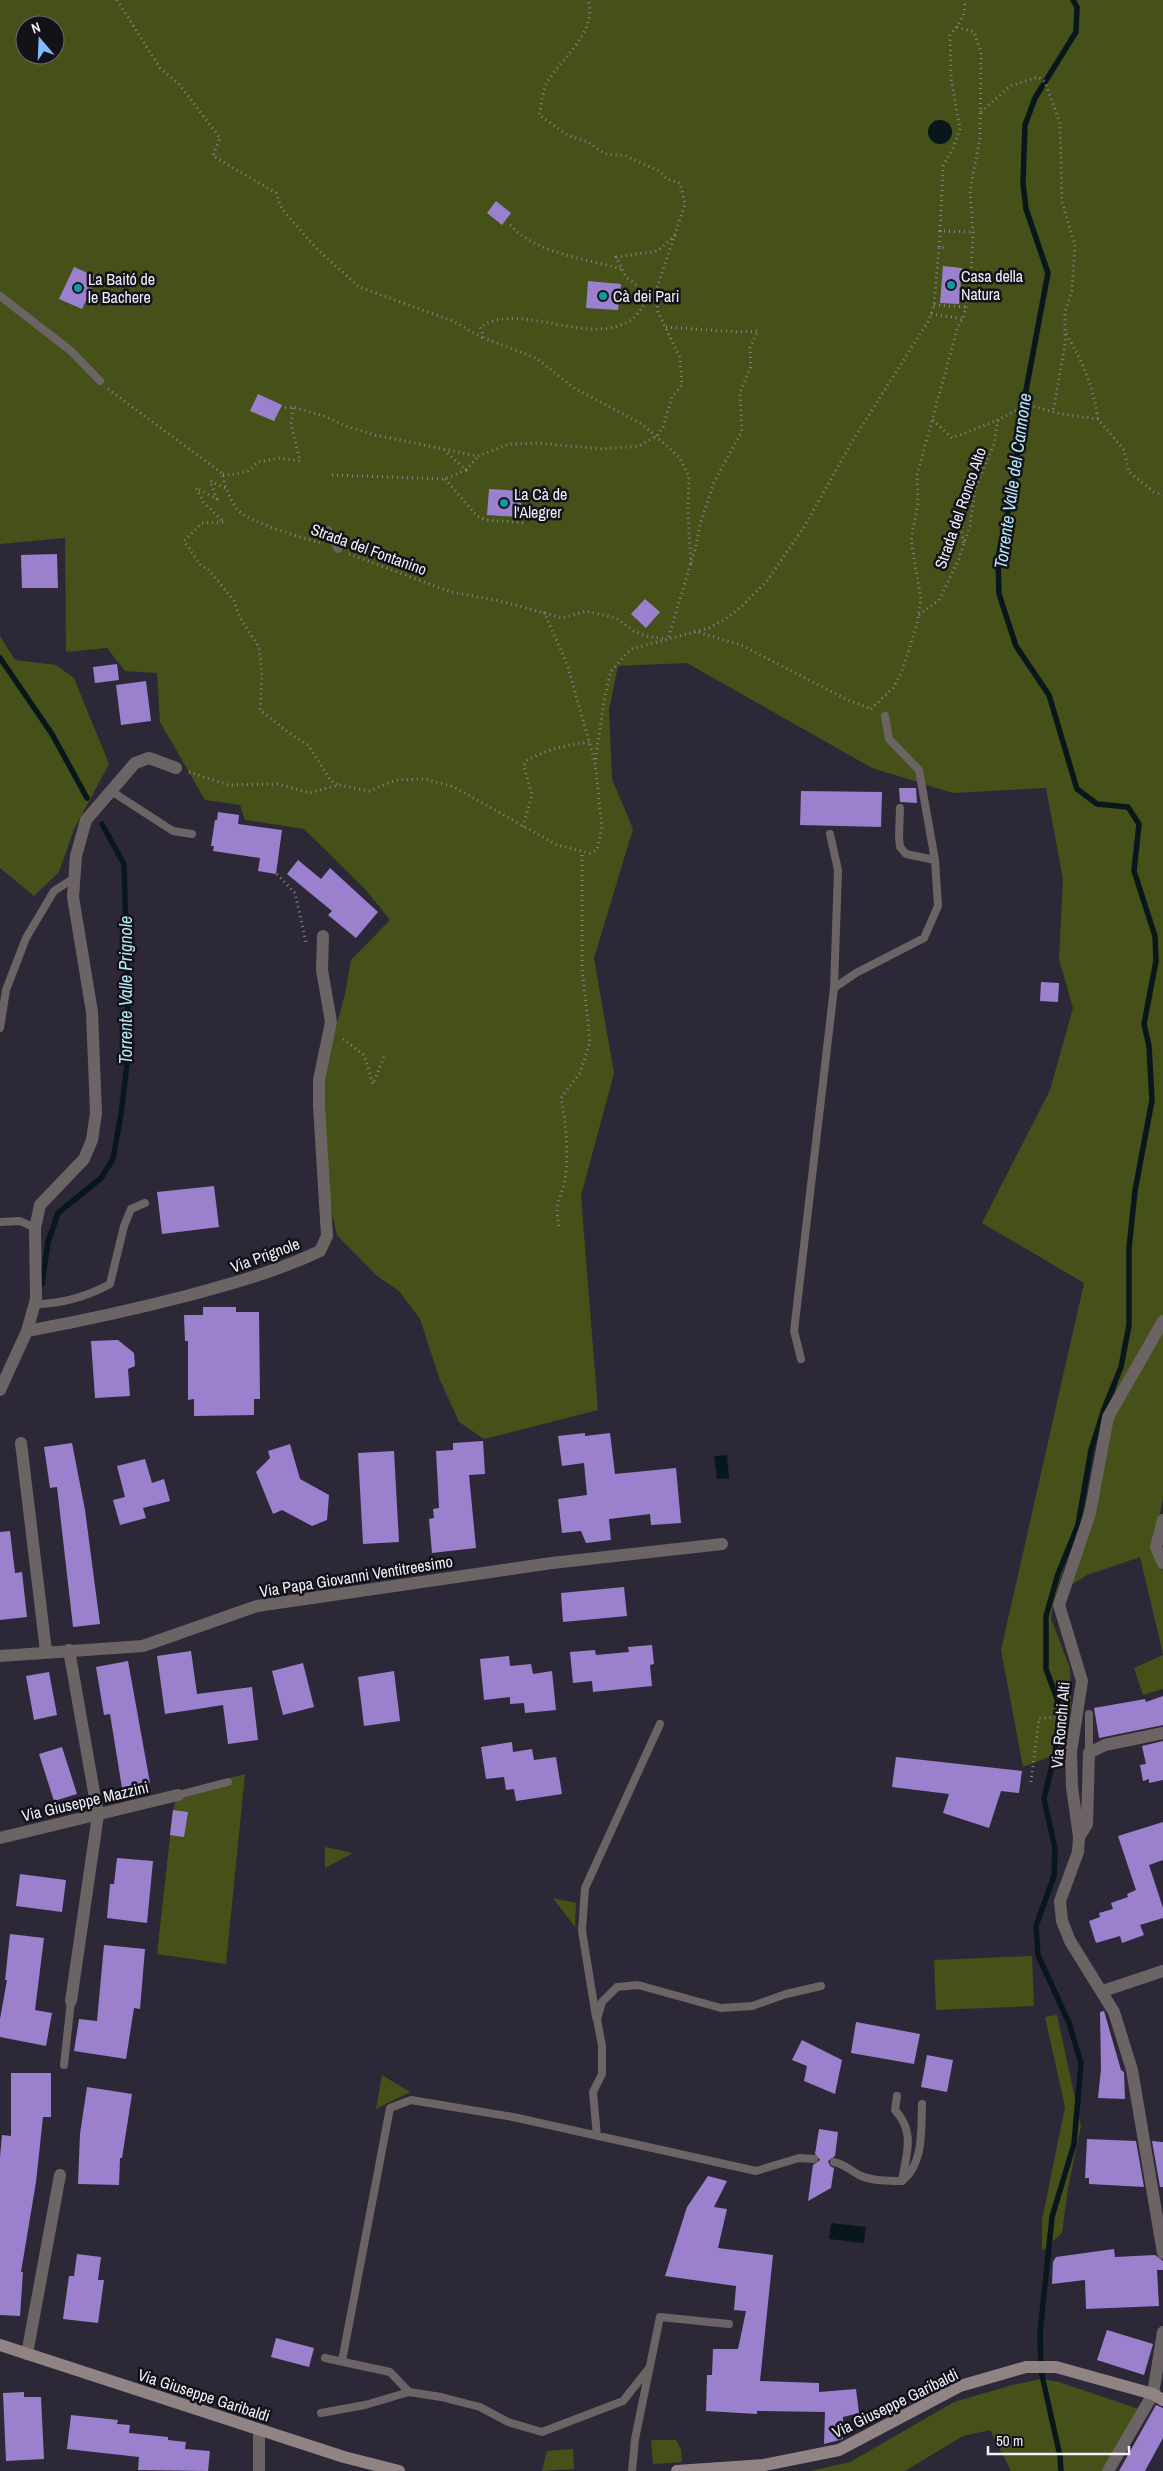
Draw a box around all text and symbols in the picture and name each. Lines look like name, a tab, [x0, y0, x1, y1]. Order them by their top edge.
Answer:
north arrow	[15, 15, 65, 65]
text: N	[29, 18, 43, 38]
place label: Casa della Natura	[961, 265, 1024, 305]
place label: La Baitó de le Bachere	[88, 268, 155, 308]
marker: Casa della Natura	[945, 279, 957, 291]
marker: La Baitó de le Bachere	[72, 282, 84, 294]
place label: Cà dei Pari	[613, 285, 679, 307]
marker: Cà dei Pari	[597, 290, 609, 302]
water label: Torrente Valle del Cannone	[988, 391, 1037, 570]
street label: Strada del Ronco Alto	[929, 444, 991, 572]
place label: La Cà de l'Alegrer	[514, 483, 567, 523]
marker: La Cà de l'Alegrer	[498, 497, 510, 509]
street label: Strada del Fontanino	[308, 518, 430, 580]
water label: Torrente Valle Prignole	[113, 916, 138, 1064]
street label: Via Prignole	[227, 1232, 303, 1278]
street label: Via Papa Giovanni Ventitreesimo	[258, 1550, 454, 1602]
street label: Via Ronchi Alti	[1045, 1681, 1075, 1769]
street label: Via Giuseppe Mazzini	[19, 1776, 151, 1826]
street label: Via Giuseppe Garibaldi	[135, 2363, 273, 2427]
street label: Via Giuseppe Garibaldi	[828, 2363, 962, 2443]
scale bar	[988, 2424, 1129, 2456]
text: 50 m	[996, 2430, 1023, 2451]

